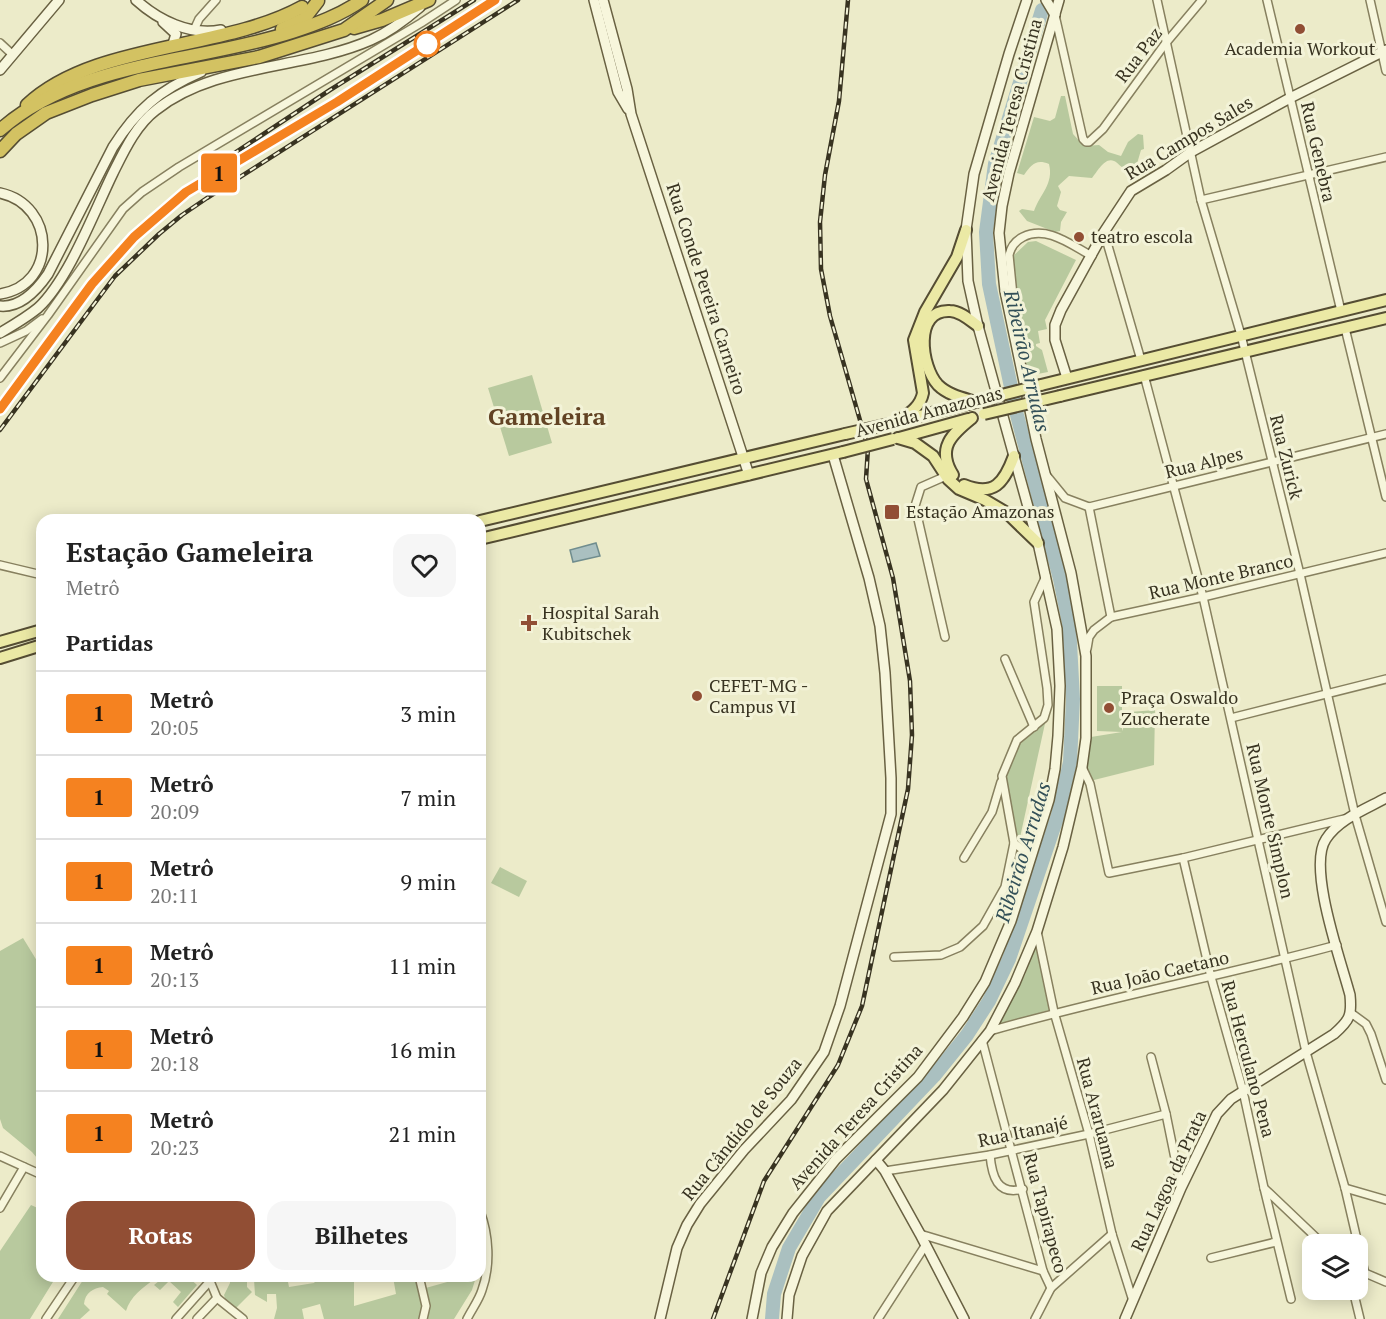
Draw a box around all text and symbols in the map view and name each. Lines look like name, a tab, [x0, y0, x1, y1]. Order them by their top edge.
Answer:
street label: Avenida Teresa Cristina	[975, 16, 1047, 204]
street label: Rua Paz	[1109, 22, 1167, 87]
marker: Academia Workout	[1293, 22, 1307, 36]
unlabelled marker	[414, 31, 440, 57]
place label: Academia Workout	[1224, 36, 1376, 60]
street label: Rua Campos Sales	[1120, 90, 1257, 185]
street label: Rua Genebra	[1296, 99, 1342, 204]
line badge: 1	[200, 154, 238, 192]
text: 1	[213, 159, 225, 187]
street label: Rua Conde Pereira Carneiro	[661, 180, 753, 398]
place label: teatro escola	[1091, 224, 1193, 248]
marker: teatro escola	[1072, 230, 1086, 244]
water label: Ribeirão Arrudas	[998, 286, 1057, 435]
street label: Avenida Amazonas	[853, 380, 1005, 442]
district label: Gameleira	[488, 400, 607, 432]
street label: Rua Zurick	[1265, 412, 1309, 502]
street label: Rua Alpes	[1162, 441, 1245, 483]
place label: Estação Amazonas	[906, 499, 1055, 523]
marker: Estação Amazonas	[883, 503, 901, 521]
text: Estação Gameleira	[66, 533, 313, 570]
button: heart	[393, 534, 456, 597]
street label: Rua Monte Branco	[1146, 548, 1295, 604]
text: Metrô	[66, 574, 120, 601]
place label: Hospital Sarah Kubitschek	[542, 600, 660, 645]
marker: Hospital Sarah Kubitschek	[520, 614, 538, 632]
text: Partidas	[66, 628, 153, 657]
place label: CEFET-MG - Campus VI	[709, 673, 808, 718]
text: Metrô	[150, 685, 214, 714]
place label: Praça Oswaldo Zuccherate	[1121, 685, 1238, 730]
marker: CEFET-MG - Campus VI	[690, 689, 704, 703]
text: 1	[93, 699, 105, 727]
text: 3 min	[400, 699, 456, 728]
marker: Praça Oswaldo Zuccherate	[1102, 701, 1116, 715]
text: 20:05	[150, 714, 199, 741]
street label: Rua Monte Simplon	[1241, 741, 1301, 901]
text: Metrô	[150, 769, 214, 798]
water label: Ribeirão Arrudas	[988, 778, 1057, 926]
text: 1	[93, 783, 105, 811]
text: 7 min	[400, 783, 456, 812]
text: 20:09	[150, 798, 199, 825]
text: Metrô	[150, 853, 214, 882]
text: 1	[93, 867, 105, 895]
text: 9 min	[400, 867, 456, 896]
text: 20:11	[150, 882, 199, 909]
text: Metrô	[150, 937, 214, 966]
street label: Rua João Caetano	[1088, 944, 1231, 1000]
text: 1	[93, 951, 105, 979]
text: 11 min	[389, 951, 456, 980]
text: 20:13	[150, 966, 199, 993]
street label: Rua Herculano Pena	[1216, 978, 1281, 1140]
text: Metrô	[150, 1021, 214, 1050]
text: 1	[93, 1035, 105, 1063]
text: 16 min	[389, 1035, 456, 1064]
street label: Avenida Teresa Cristina	[783, 1038, 927, 1194]
text: 20:18	[150, 1050, 199, 1077]
street label: Rua Cândido de Souza	[676, 1052, 806, 1205]
street label: Rua Araruama	[1072, 1054, 1124, 1171]
text: Metrô	[150, 1105, 214, 1134]
street label: Rua Lagoa da Prata	[1125, 1106, 1211, 1255]
street label: Rua Itanajé	[976, 1110, 1070, 1152]
text: 1	[93, 1119, 105, 1147]
text: 21 min	[389, 1119, 456, 1148]
text: 20:23	[150, 1134, 199, 1161]
street label: Rua Tapirapeco	[1018, 1150, 1074, 1276]
button: Rotas	[66, 1201, 255, 1270]
button: Bilhetes	[267, 1201, 456, 1270]
map controls	[1302, 1234, 1368, 1300]
button: layers	[1302, 1234, 1368, 1300]

